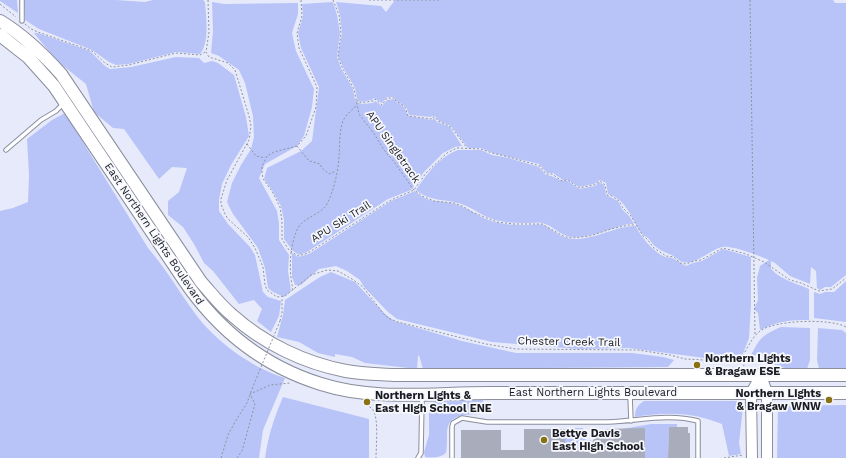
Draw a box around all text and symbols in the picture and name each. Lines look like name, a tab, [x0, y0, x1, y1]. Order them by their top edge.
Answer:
street label: APU Singletrack	[363, 108, 423, 186]
street label: East Northern Lights Boulevard	[101, 161, 207, 307]
street label: APU Ski Trail	[309, 198, 373, 246]
street label: Chester Creek Trail	[517, 335, 621, 349]
place label: Northern Lights & Bragaw ESE	[705, 352, 791, 378]
marker: Northern Lights & Bragaw ESE	[692, 360, 702, 370]
street label: East Northern Lights Boulevard	[509, 386, 677, 400]
place label: Northern Lights & Bragaw WNW	[735, 387, 821, 413]
place label: Northern Lights & East High School ENE	[375, 389, 492, 415]
marker: Northern Lights & Bragaw WNW	[824, 395, 834, 405]
marker: Northern Lights & East High School ENE	[362, 397, 372, 407]
place label: Bettye Davis East High School	[552, 427, 644, 453]
marker: Bettye Davis East High School	[539, 435, 549, 445]

